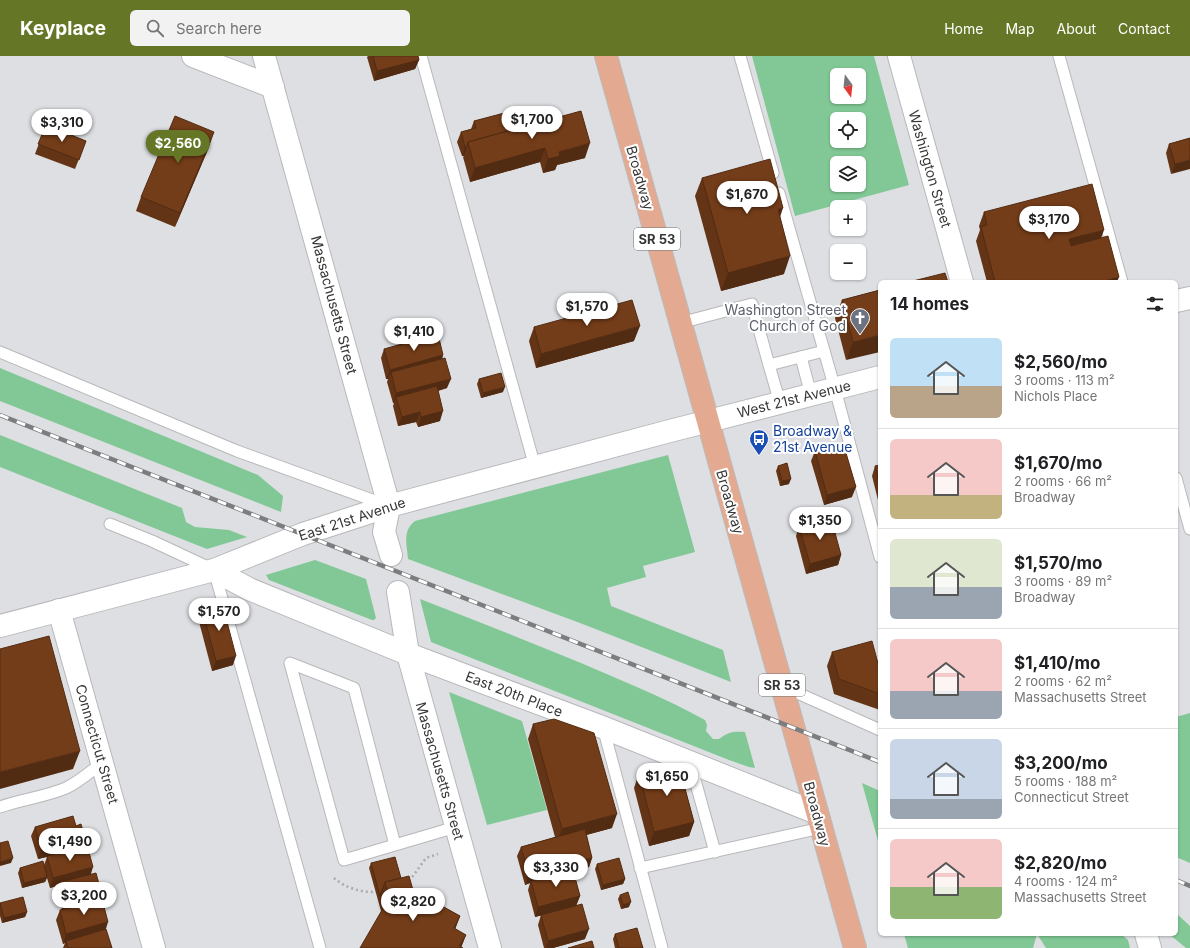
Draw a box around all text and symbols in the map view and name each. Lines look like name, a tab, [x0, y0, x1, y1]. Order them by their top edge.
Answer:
search box	[130, 10, 410, 46]
text: Keyplace	[20, 17, 106, 40]
icon: search	[144, 17, 166, 39]
text: Search here	[176, 19, 262, 38]
text: Home	[944, 20, 983, 37]
text: Map	[1005, 20, 1035, 37]
text: About	[1057, 20, 1096, 37]
text: Contact	[1118, 20, 1170, 37]
north arrow	[830, 68, 866, 104]
map controls	[830, 68, 866, 280]
pin: $1,700	[499, 106, 565, 140]
street label: Washington Street	[906, 108, 955, 230]
pin: $3,310	[29, 109, 95, 143]
text: $1,700	[510, 111, 554, 127]
button: locate	[830, 112, 866, 148]
text: $3,310	[40, 114, 84, 130]
pin: $2,560	[145, 130, 211, 164]
text: $2,560	[155, 135, 201, 151]
street label: Broadway	[623, 144, 658, 212]
button: layers	[830, 156, 866, 192]
pin: $1,670	[714, 181, 780, 215]
text: $1,670	[726, 186, 768, 202]
button: +	[830, 200, 866, 236]
pin: $3,170	[1016, 206, 1082, 240]
text: $3,170	[1028, 211, 1070, 227]
road number: SR 53	[634, 228, 680, 250]
street label: Massachusetts Street	[308, 234, 361, 376]
button: −	[830, 244, 866, 280]
pin: $1,570	[554, 293, 620, 327]
icon: filters	[1144, 293, 1166, 315]
text: 14 homes	[890, 294, 969, 314]
text: $1,570	[566, 298, 608, 314]
place label: Washington Street Church of God	[725, 301, 846, 334]
church icon: Washington Street Church of God	[849, 307, 871, 335]
pin: $1,410	[381, 318, 447, 352]
text: $1,410	[393, 323, 435, 339]
text: $2,560/mo	[1014, 352, 1107, 372]
icon: home	[922, 354, 970, 402]
text: 3 rooms · 113 m²	[1014, 372, 1115, 388]
street label: West 21st Avenue	[735, 376, 852, 421]
text: Nichols Place	[1014, 388, 1097, 404]
place label: Broadway & 21st Avenue	[773, 422, 852, 455]
bus stop icon: Broadway & 21st Avenue	[748, 428, 770, 456]
text: $1,670/mo	[1014, 453, 1102, 473]
icon: home	[922, 455, 970, 503]
street label: Broadway	[713, 468, 748, 536]
text: 2 rooms · 66 m²	[1014, 473, 1112, 489]
text: Broadway	[1014, 489, 1075, 505]
street label: East 21st Avenue	[296, 493, 408, 544]
pin: $1,350	[787, 507, 853, 541]
text: $1,350	[798, 512, 842, 528]
text: $1,570/mo	[1014, 553, 1103, 573]
icon: home	[922, 555, 970, 603]
text: 3 rooms · 89 m²	[1014, 573, 1112, 589]
text: Broadway	[1014, 589, 1075, 605]
pin: $1,570	[186, 598, 252, 632]
text: $1,570	[198, 603, 240, 619]
text: $1,410/mo	[1014, 653, 1100, 673]
icon: home	[922, 655, 970, 703]
street label: East 20th Place	[463, 667, 565, 720]
text: 2 rooms · 62 m²	[1014, 673, 1112, 689]
road number: SR 53	[759, 674, 805, 696]
street label: Connecticut Street	[72, 682, 123, 806]
text: Massachusetts Street	[1014, 689, 1147, 705]
street label: Massachusetts Street	[413, 700, 468, 842]
text: $3,200/mo	[1014, 753, 1108, 773]
icon: home	[922, 755, 970, 803]
pin: $1,650	[634, 763, 700, 797]
text: $1,650	[645, 768, 689, 784]
text: 5 rooms · 188 m²	[1014, 773, 1117, 789]
street label: Broadway	[801, 780, 834, 848]
text: Connecticut Street	[1014, 789, 1129, 805]
pin: $1,490	[37, 828, 103, 862]
text: $1,490	[48, 833, 92, 849]
text: $2,820/mo	[1014, 853, 1107, 873]
pin: $3,330	[523, 854, 589, 888]
icon: home	[922, 855, 970, 903]
text: $3,330	[533, 859, 579, 875]
text: 4 rooms · 124 m²	[1014, 873, 1118, 889]
pin: $3,200	[51, 882, 117, 916]
text: $3,200	[61, 887, 107, 903]
pin: $2,820	[380, 888, 446, 922]
text: Massachusetts Street	[1014, 889, 1147, 905]
text: $2,820	[390, 893, 436, 909]

